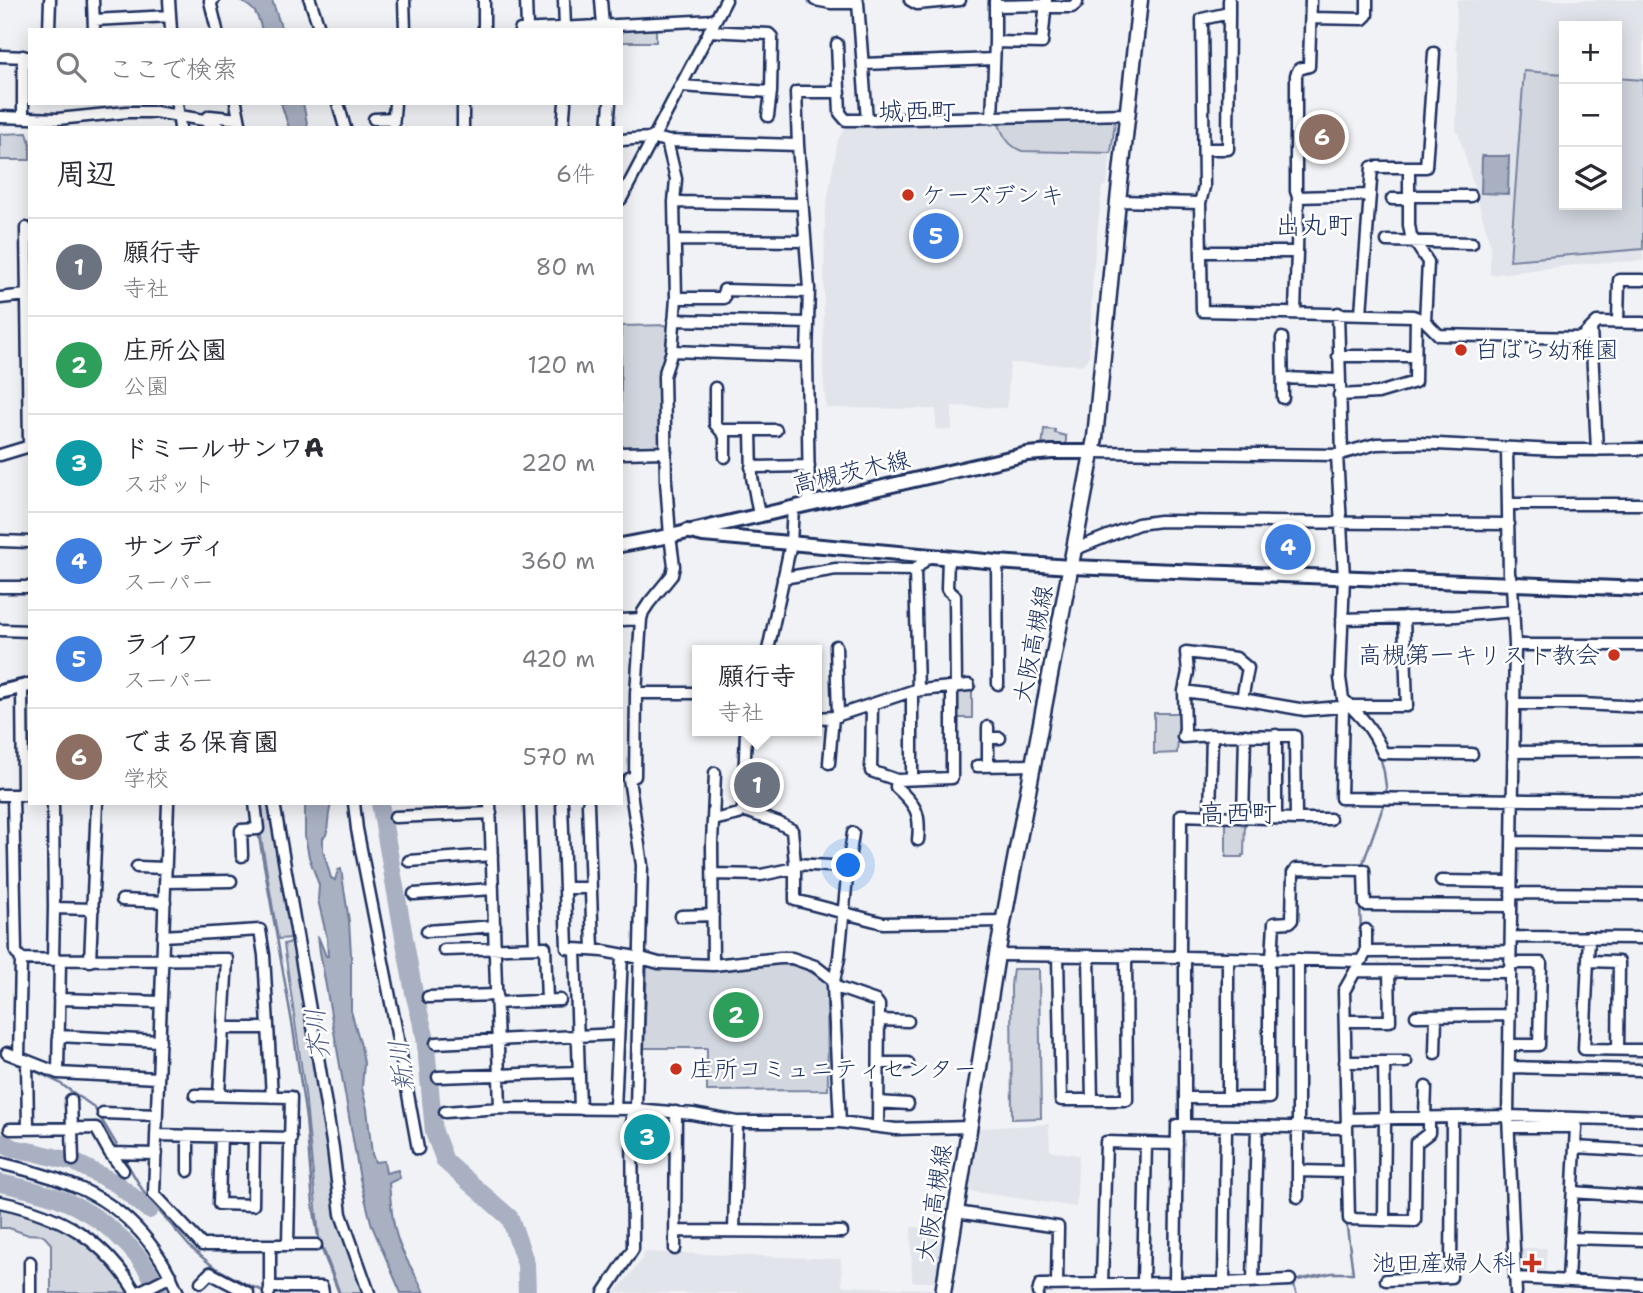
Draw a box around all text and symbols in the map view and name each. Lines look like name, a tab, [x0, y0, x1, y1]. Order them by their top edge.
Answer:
map controls	[1559, 21, 1622, 210]
button: +	[1559, 21, 1622, 84]
search box	[28, 28, 623, 105]
icon: search	[52, 48, 90, 86]
text: ここで検索	[108, 51, 238, 86]
button: −	[1559, 84, 1622, 147]
district label: 城西町	[878, 93, 956, 128]
pin: 6	[1299, 111, 1345, 163]
button: layers	[1559, 147, 1622, 210]
text: 周辺	[56, 153, 116, 194]
text: 6件	[556, 159, 595, 189]
place label: ケーズデンキ	[922, 179, 1064, 211]
marker: ケーズデンキ	[900, 187, 916, 203]
district label: 出丸町	[1275, 207, 1353, 242]
pin: 5	[913, 210, 959, 262]
text: 願行寺	[123, 234, 201, 269]
text: 1	[74, 252, 84, 282]
text: 80 m	[536, 252, 595, 282]
text: 寺社	[123, 273, 169, 303]
text: 庄所公園	[123, 332, 227, 367]
place label: 白ばら幼稚園	[1475, 334, 1619, 366]
marker: 白ばら幼稚園	[1453, 342, 1469, 358]
text: 2	[71, 350, 87, 380]
text: 120 m	[527, 350, 595, 380]
text: 公園	[123, 371, 169, 401]
text: ドミールサンワA	[123, 430, 324, 465]
street label: 高槻茨木線	[789, 443, 913, 501]
text: 3	[71, 448, 87, 478]
text: 220 m	[521, 448, 595, 478]
text: スポット	[123, 469, 215, 499]
pin: 4	[1265, 521, 1311, 573]
text: サンディ	[123, 528, 226, 563]
text: 4	[71, 546, 87, 576]
text: 360 m	[520, 546, 595, 576]
text: スーパー	[123, 567, 214, 597]
street label: 大阪高槻線	[1006, 582, 1060, 706]
text: ライフ	[123, 626, 200, 661]
place label: 高槻第一キリスト教会	[1358, 639, 1600, 671]
text: 5	[72, 644, 86, 674]
text: 420 m	[521, 644, 595, 674]
popup	[692, 645, 822, 736]
marker: 高槻第一キリスト教会	[1606, 647, 1622, 663]
text: 願行寺	[718, 658, 796, 693]
text: スーパー	[123, 665, 214, 695]
text: 寺社	[718, 697, 764, 727]
text: でまる保育園	[123, 724, 279, 759]
text: 6	[71, 742, 87, 772]
text: 570 m	[523, 742, 595, 772]
pin: 1	[734, 759, 780, 811]
text: 学校	[123, 763, 169, 793]
district label: 高西町	[1199, 795, 1277, 830]
your location	[831, 848, 865, 882]
pin: 2	[713, 989, 759, 1041]
water label: 芥川	[296, 1006, 337, 1062]
water label: 新川	[380, 1038, 421, 1094]
place label: 庄所コミュニティセンター	[690, 1053, 977, 1085]
marker: 庄所コミュニティセンター	[668, 1061, 684, 1077]
pin: 3	[624, 1111, 670, 1163]
street label: 大阪高槻線	[909, 1141, 959, 1265]
place label: 池田産婦人科	[1372, 1247, 1516, 1279]
marker: 池田産婦人科	[1522, 1253, 1542, 1273]

